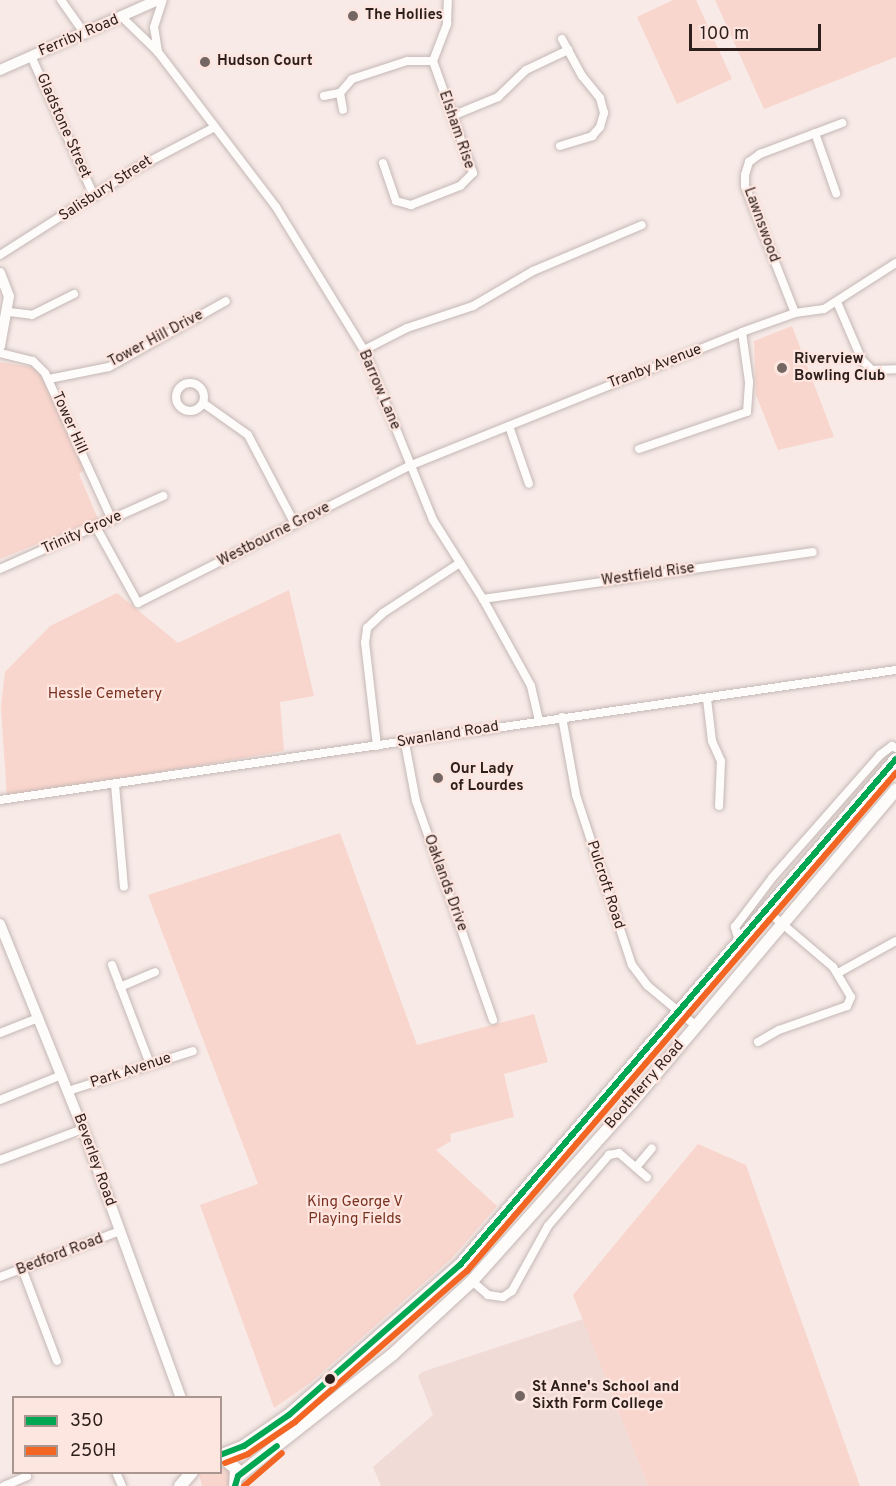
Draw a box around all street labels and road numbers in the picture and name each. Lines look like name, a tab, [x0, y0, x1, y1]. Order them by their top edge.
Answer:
street label: Ferriby Road	[36, 11, 122, 61]
street label: Gladstone Street	[32, 71, 94, 181]
street label: Elsham Rise	[434, 89, 478, 171]
street label: Salisbury Street	[56, 152, 156, 226]
street label: Lawnswood	[739, 185, 783, 265]
street label: Tower Hill Drive	[105, 306, 207, 372]
street label: Tranby Avenue	[605, 341, 705, 393]
street label: Barrow Lane	[354, 347, 404, 433]
street label: Tower Hill	[47, 389, 91, 457]
street label: Westbourne Grove	[215, 499, 333, 571]
street label: Trinity Grove	[39, 507, 125, 559]
street label: Westfield Rise	[600, 560, 696, 590]
street label: Swanland Road	[396, 718, 500, 752]
street label: Oaklands Drive	[419, 832, 471, 934]
street label: Pulcroft Road	[582, 839, 628, 931]
street label: Boothferry Road	[602, 1037, 688, 1133]
street label: Park Avenue	[88, 1049, 174, 1093]
street label: Beverley Road	[69, 1111, 119, 1209]
street label: Bedford Road	[14, 1230, 106, 1280]

